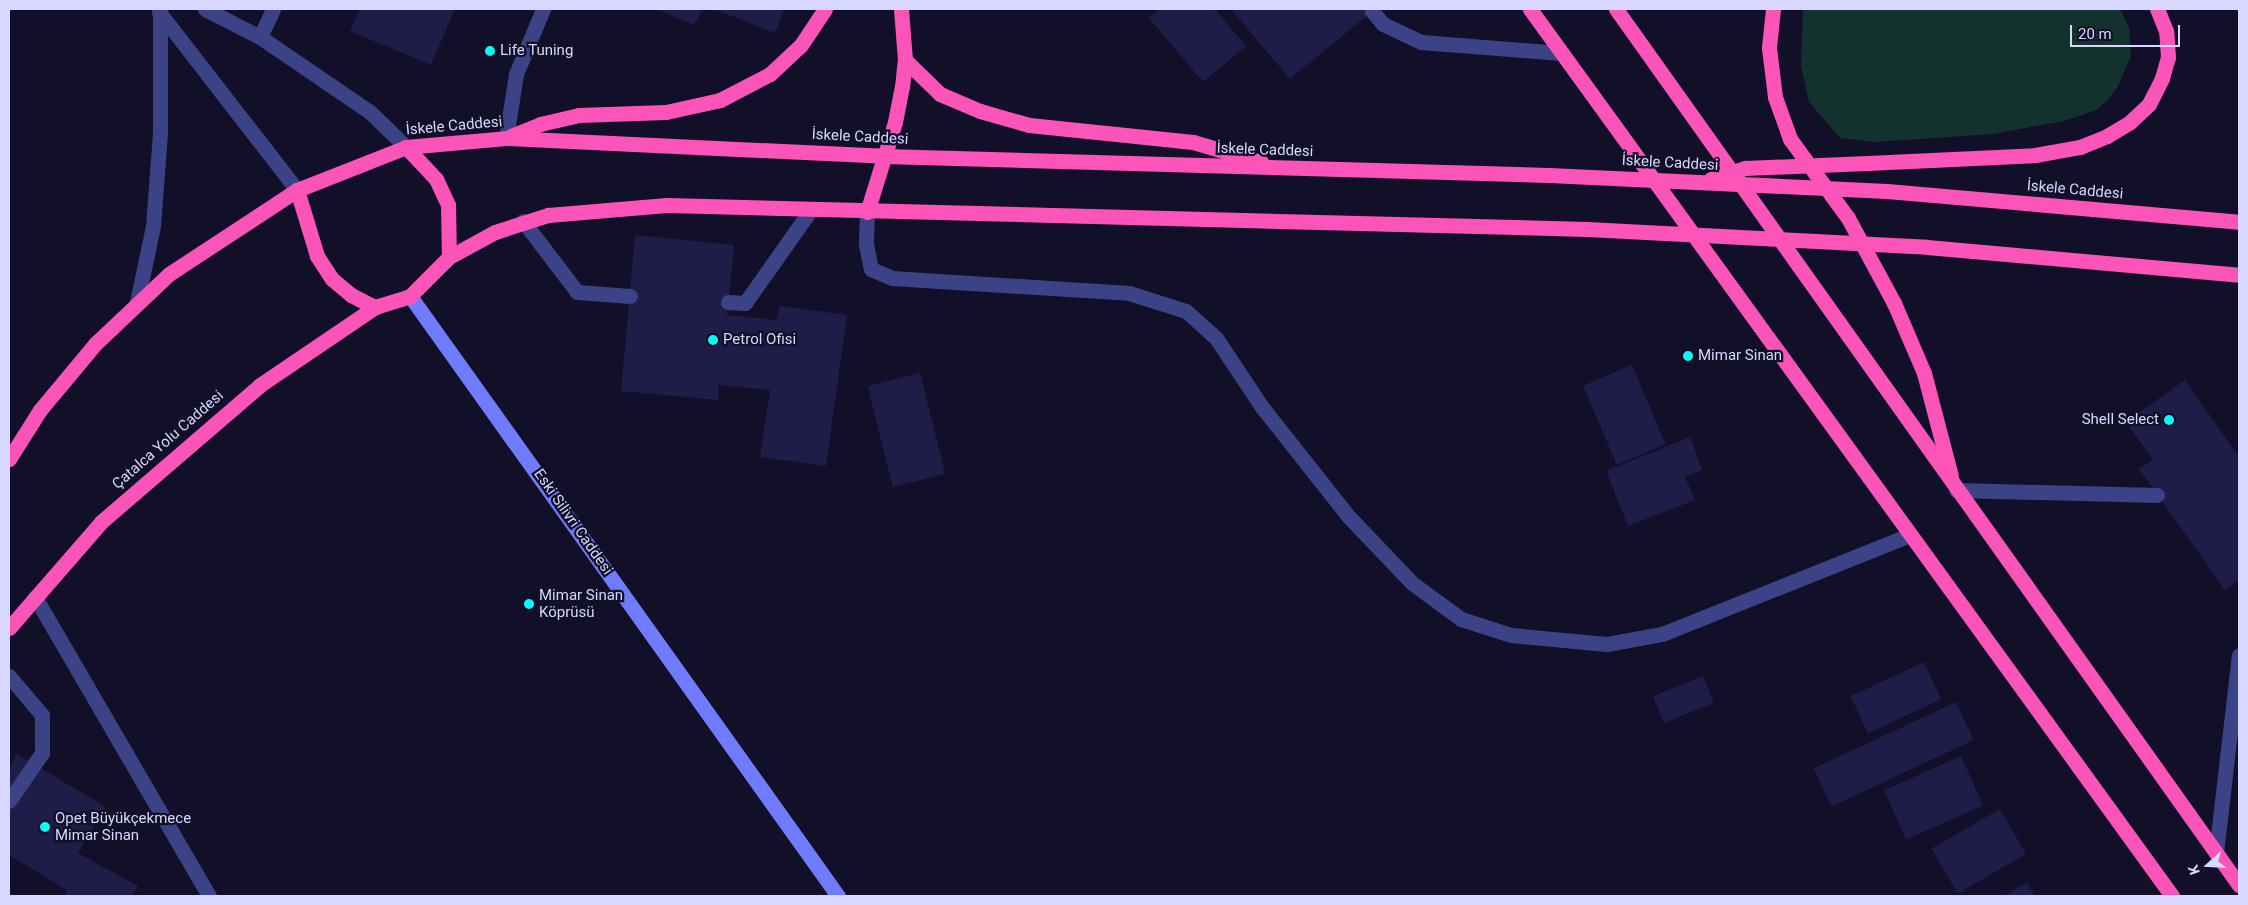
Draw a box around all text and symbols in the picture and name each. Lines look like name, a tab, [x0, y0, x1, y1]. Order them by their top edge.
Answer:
scale bar	[2073, 15, 2183, 47]
text: 20 m	[2078, 25, 2112, 43]
place label: Life Tuning	[500, 42, 574, 60]
marker: Life Tuning	[484, 45, 496, 57]
street label: İskele Caddesi	[405, 113, 503, 139]
street label: İskele Caddesi	[811, 125, 909, 149]
street label: İskele Caddesi	[1216, 139, 1314, 161]
street label: İskele Caddesi	[1621, 151, 1719, 175]
street label: İskele Caddesi	[2026, 177, 2124, 203]
place label: Petrol Ofisi	[723, 331, 796, 349]
marker: Petrol Ofisi	[707, 334, 719, 346]
place label: Mimar Sinan	[1698, 347, 1782, 365]
marker: Mimar Sinan	[1682, 350, 1694, 362]
street label: Çatalca Yolu Caddesi	[109, 387, 227, 493]
place label: Shell Select	[2082, 411, 2159, 429]
marker: Shell Select	[2163, 414, 2175, 426]
street label: Eski Silivri Caddesi	[530, 466, 616, 578]
place label: Mimar Sinan Köprüsü	[539, 586, 623, 621]
marker: Mimar Sinan Köprüsü	[523, 598, 535, 610]
place label: Opet Büyükçekmece Mimar Sinan	[55, 809, 191, 844]
marker: Opet Büyükçekmece Mimar Sinan	[39, 821, 51, 833]
north arrow	[2183, 840, 2233, 890]
text: K	[2185, 863, 2203, 877]

